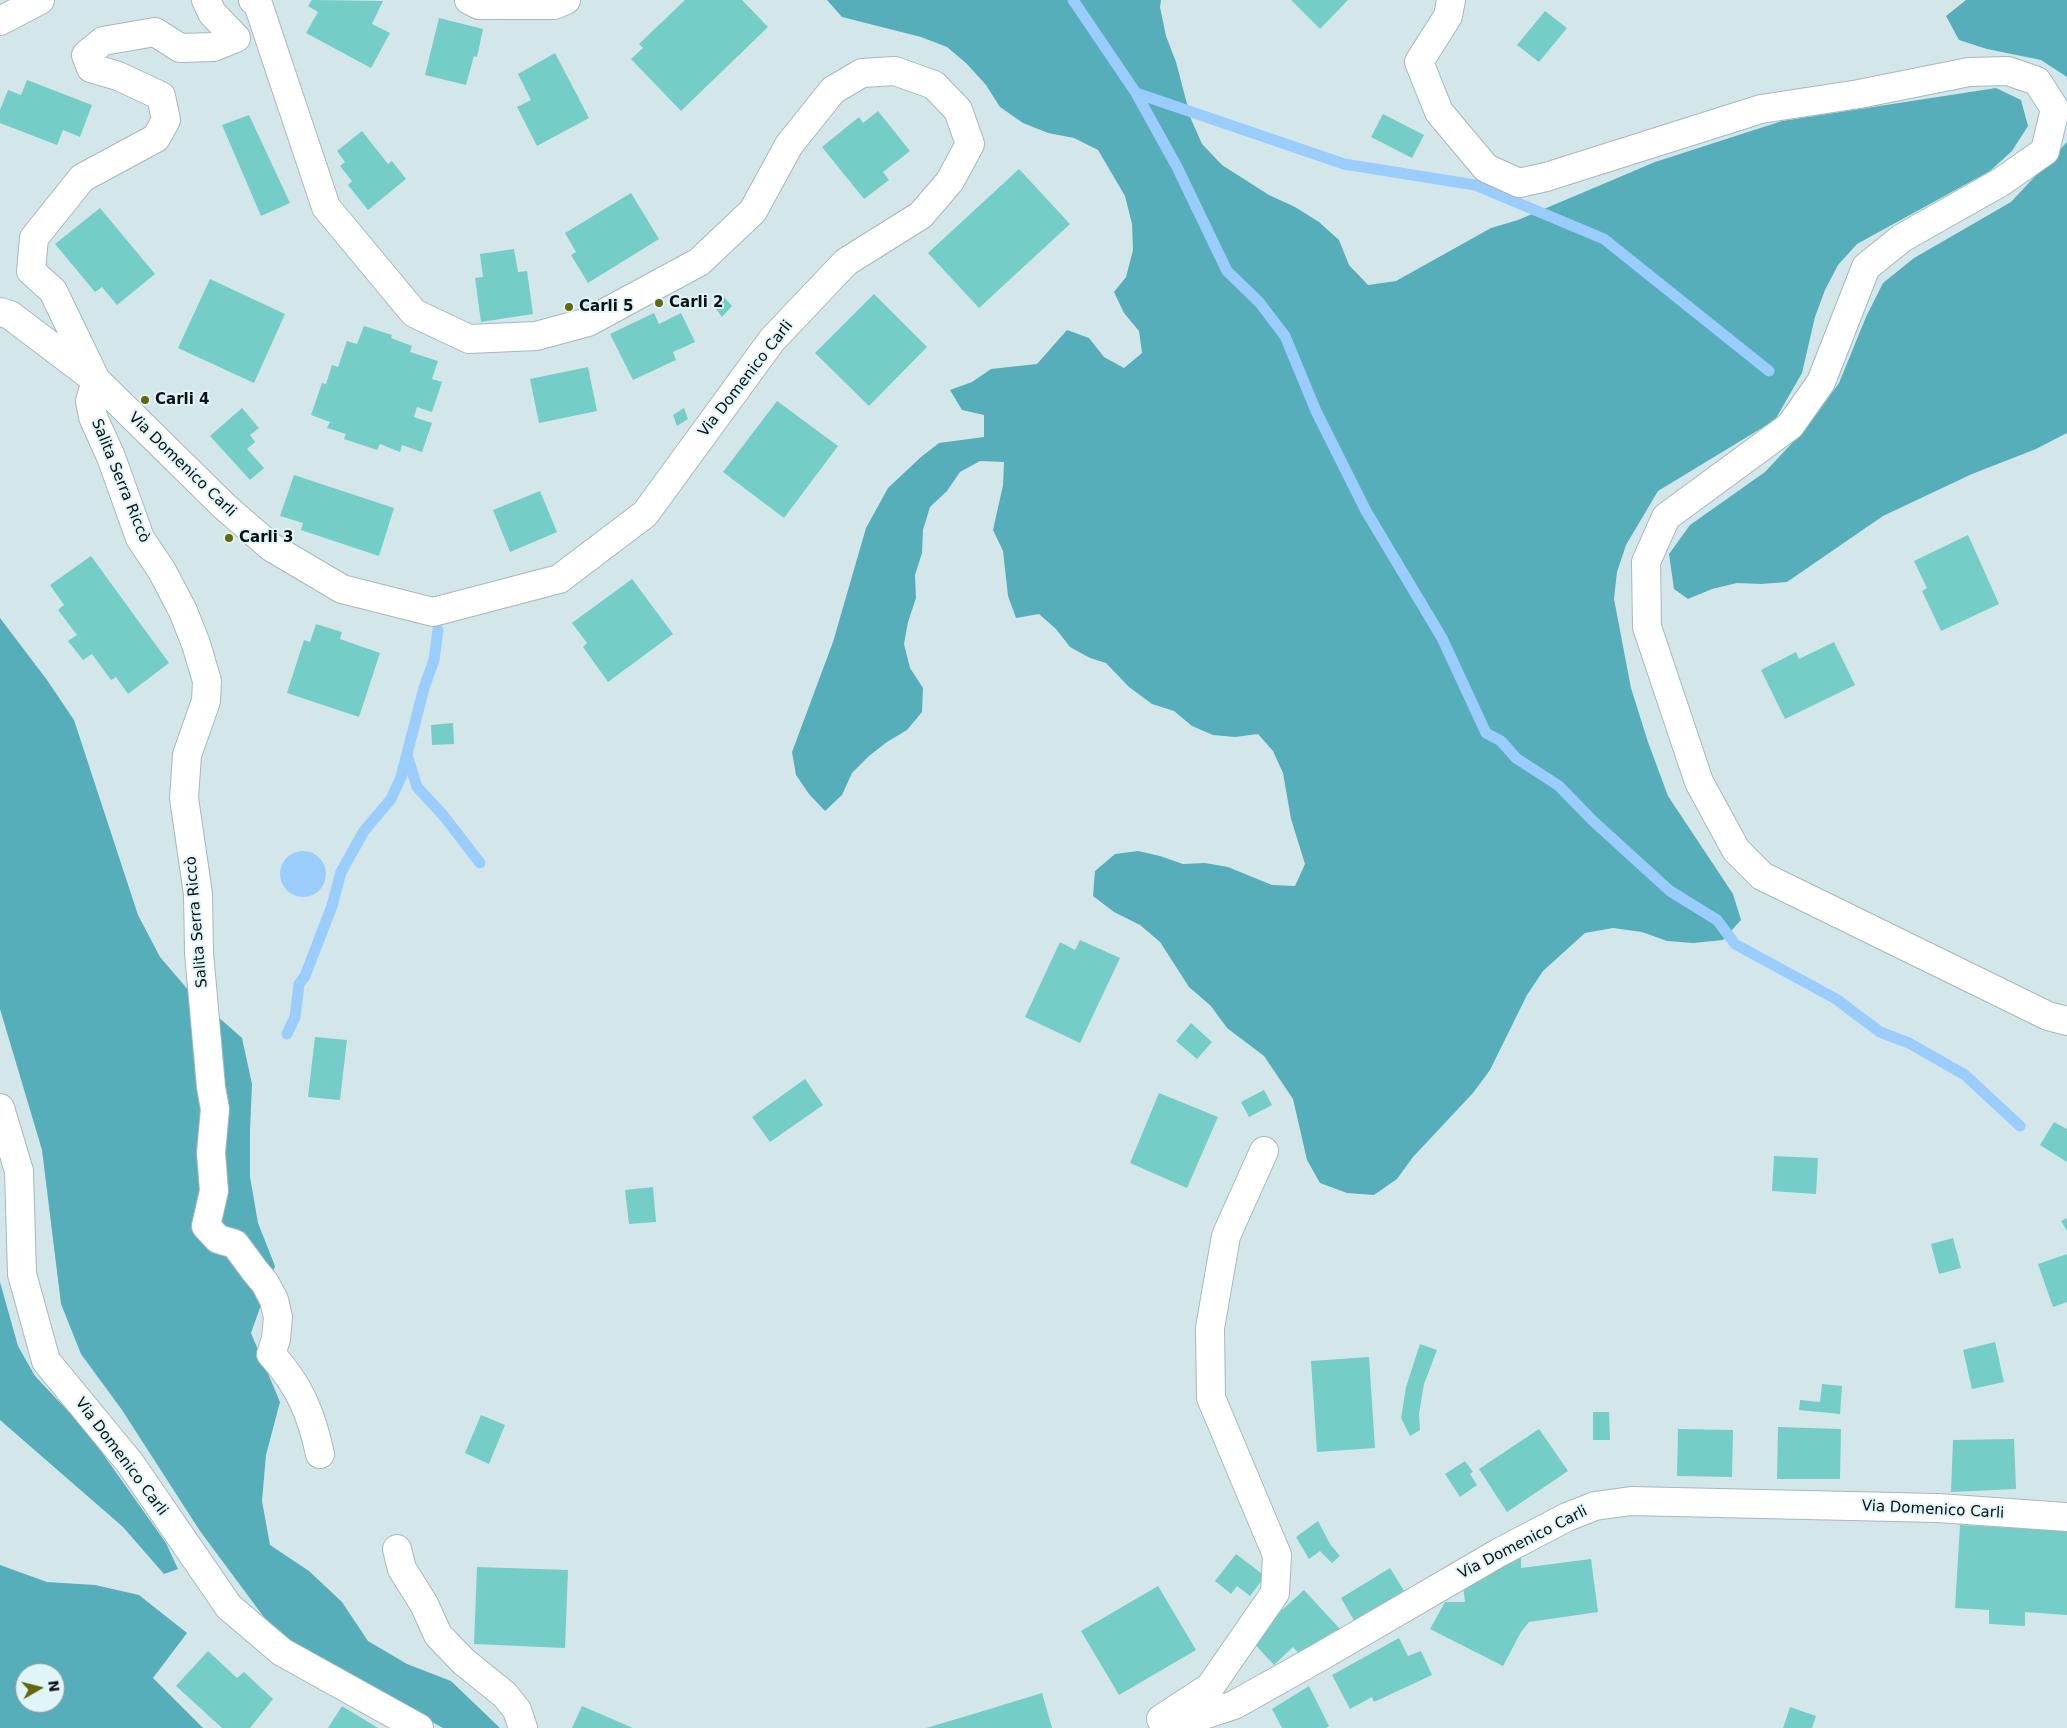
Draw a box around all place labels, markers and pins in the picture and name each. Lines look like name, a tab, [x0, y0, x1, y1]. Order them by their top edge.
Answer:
place label: Carli 2	[669, 294, 723, 312]
marker: Carli 2	[653, 297, 665, 309]
place label: Carli 5	[579, 298, 633, 316]
marker: Carli 5	[563, 301, 575, 313]
place label: Carli 4	[155, 391, 209, 409]
marker: Carli 4	[139, 394, 151, 406]
place label: Carli 3	[239, 529, 293, 547]
marker: Carli 3	[223, 532, 235, 544]

